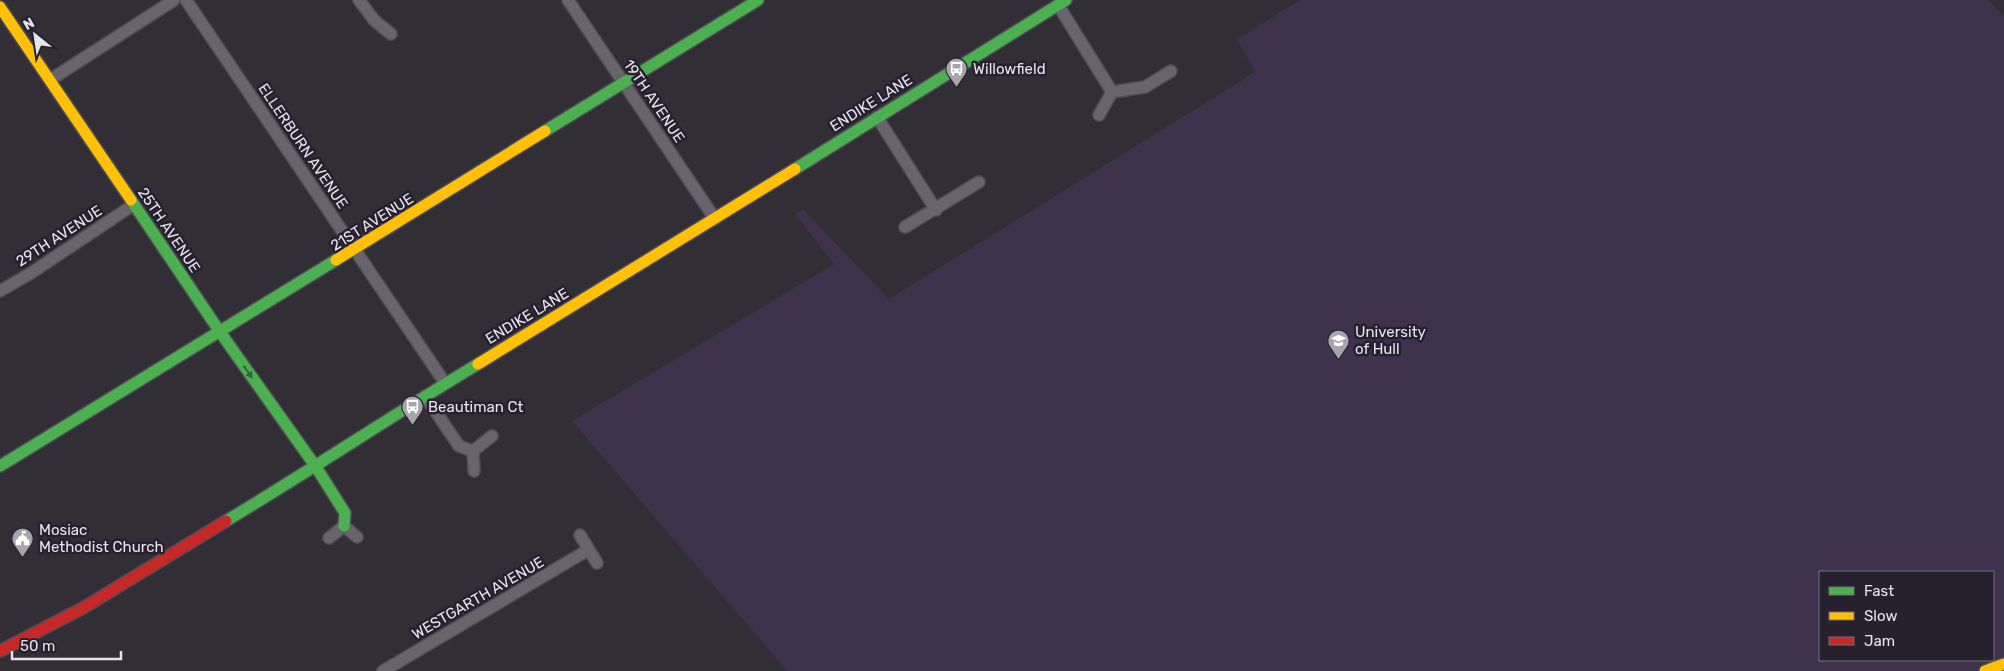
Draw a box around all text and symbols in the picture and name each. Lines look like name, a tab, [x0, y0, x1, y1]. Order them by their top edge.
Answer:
north arrow	[10, 10, 60, 60]
text: N	[20, 14, 37, 34]
street label: 19TH AVENUE	[620, 56, 688, 146]
bus stop icon: Willowfield	[945, 57, 969, 88]
place label: Willowfield	[973, 60, 1046, 78]
street label: ENDIKE LANE	[826, 71, 916, 135]
street label: ELLERBURN AVENUE	[254, 80, 352, 212]
street label: 25TH AVENUE	[134, 184, 204, 276]
street label: 21ST AVENUE	[327, 189, 417, 255]
street label: 29TH AVENUE	[13, 202, 105, 270]
street label: ENDIKE LANE	[482, 284, 572, 348]
place label: University of Hull	[1355, 323, 1426, 358]
school or university icon: University of Hull	[1327, 329, 1351, 360]
one-way arrow	[243, 365, 253, 379]
bus stop icon: Beautiman Ct	[400, 395, 424, 426]
place label: Beautiman Ct	[428, 398, 524, 416]
place label: Mosiac Methodist Church	[39, 521, 164, 556]
public building icon: Mosiac Methodist Church	[11, 527, 35, 558]
street label: WESTGARTH AVENUE	[409, 553, 547, 643]
legend	[1819, 571, 1994, 661]
text: Fast	[1864, 582, 1894, 600]
text: Slow	[1864, 607, 1897, 625]
scale bar	[12, 628, 121, 660]
text: Jam	[1864, 632, 1895, 650]
text: 50 m	[20, 637, 55, 655]

